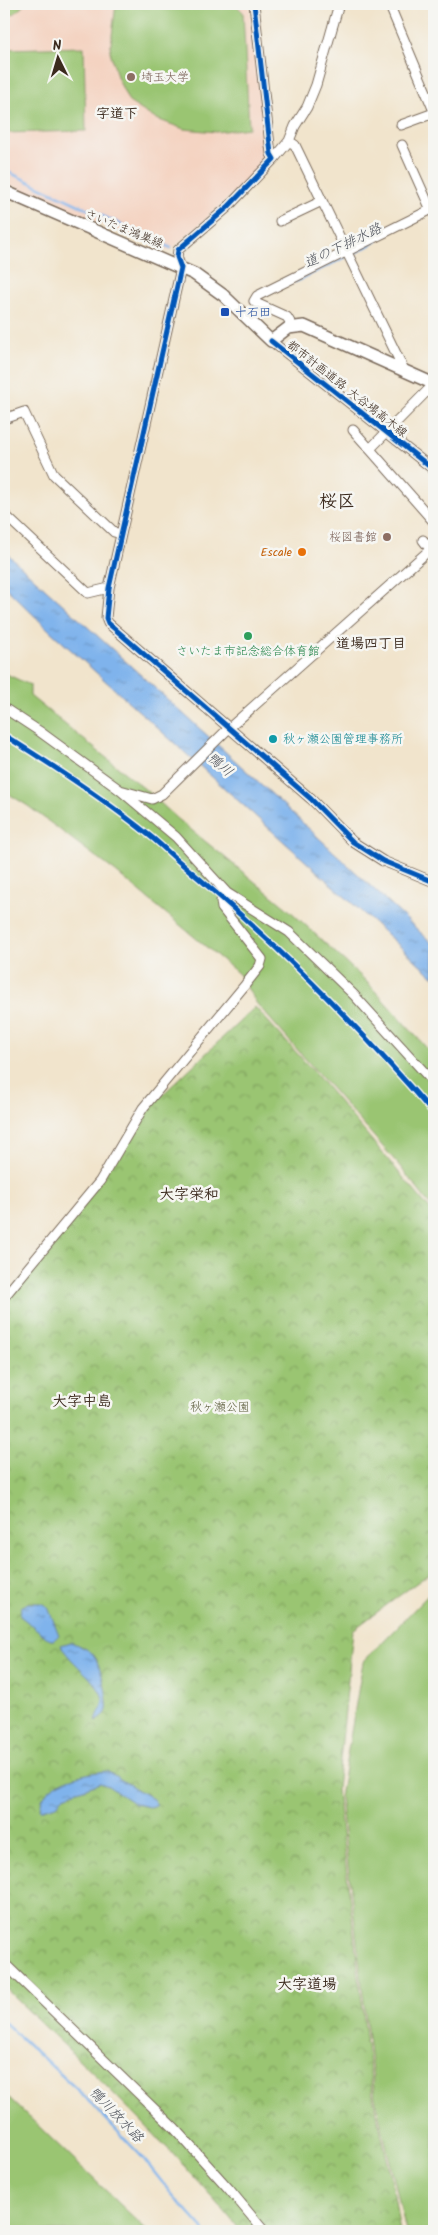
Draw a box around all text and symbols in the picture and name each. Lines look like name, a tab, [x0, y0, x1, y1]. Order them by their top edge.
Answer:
north arrow	[32, 32, 82, 82]
text: N	[52, 35, 62, 57]
place label: 埼玉大学	[141, 68, 189, 87]
marker: 埼玉大学	[125, 71, 137, 83]
district label: 字道下	[96, 103, 138, 125]
street label: さいたま鴻巣線	[82, 205, 166, 253]
water label: 道の下排水路	[300, 217, 386, 274]
place label: 十石田	[235, 303, 271, 322]
marker: 十石田	[219, 306, 231, 318]
street label: 都市計画道路 大谷場高木線	[283, 336, 411, 442]
district label: 桜区	[319, 488, 355, 517]
place label: 桜図書館	[329, 528, 377, 547]
marker: 桜図書館	[381, 531, 393, 543]
place label: Escale	[261, 543, 293, 562]
marker: Escale	[296, 546, 308, 558]
marker: さいたま市記念総合体育館	[242, 630, 254, 642]
district label: 道場四丁目	[336, 633, 406, 655]
place label: さいたま市記念総合体育館	[176, 642, 320, 661]
place label: 秋ヶ瀬公園管理事務所	[283, 730, 403, 749]
marker: 秋ヶ瀬公園管理事務所	[267, 733, 279, 745]
water label: 鴨川	[202, 748, 238, 782]
district label: 大字栄和	[159, 1183, 219, 1207]
district label: 大字中島	[52, 1390, 112, 1414]
park label: 秋ヶ瀬公園	[190, 1398, 250, 1417]
district label: 大字道場	[277, 1973, 337, 1997]
water label: 鴨川放水路	[84, 2082, 149, 2149]

